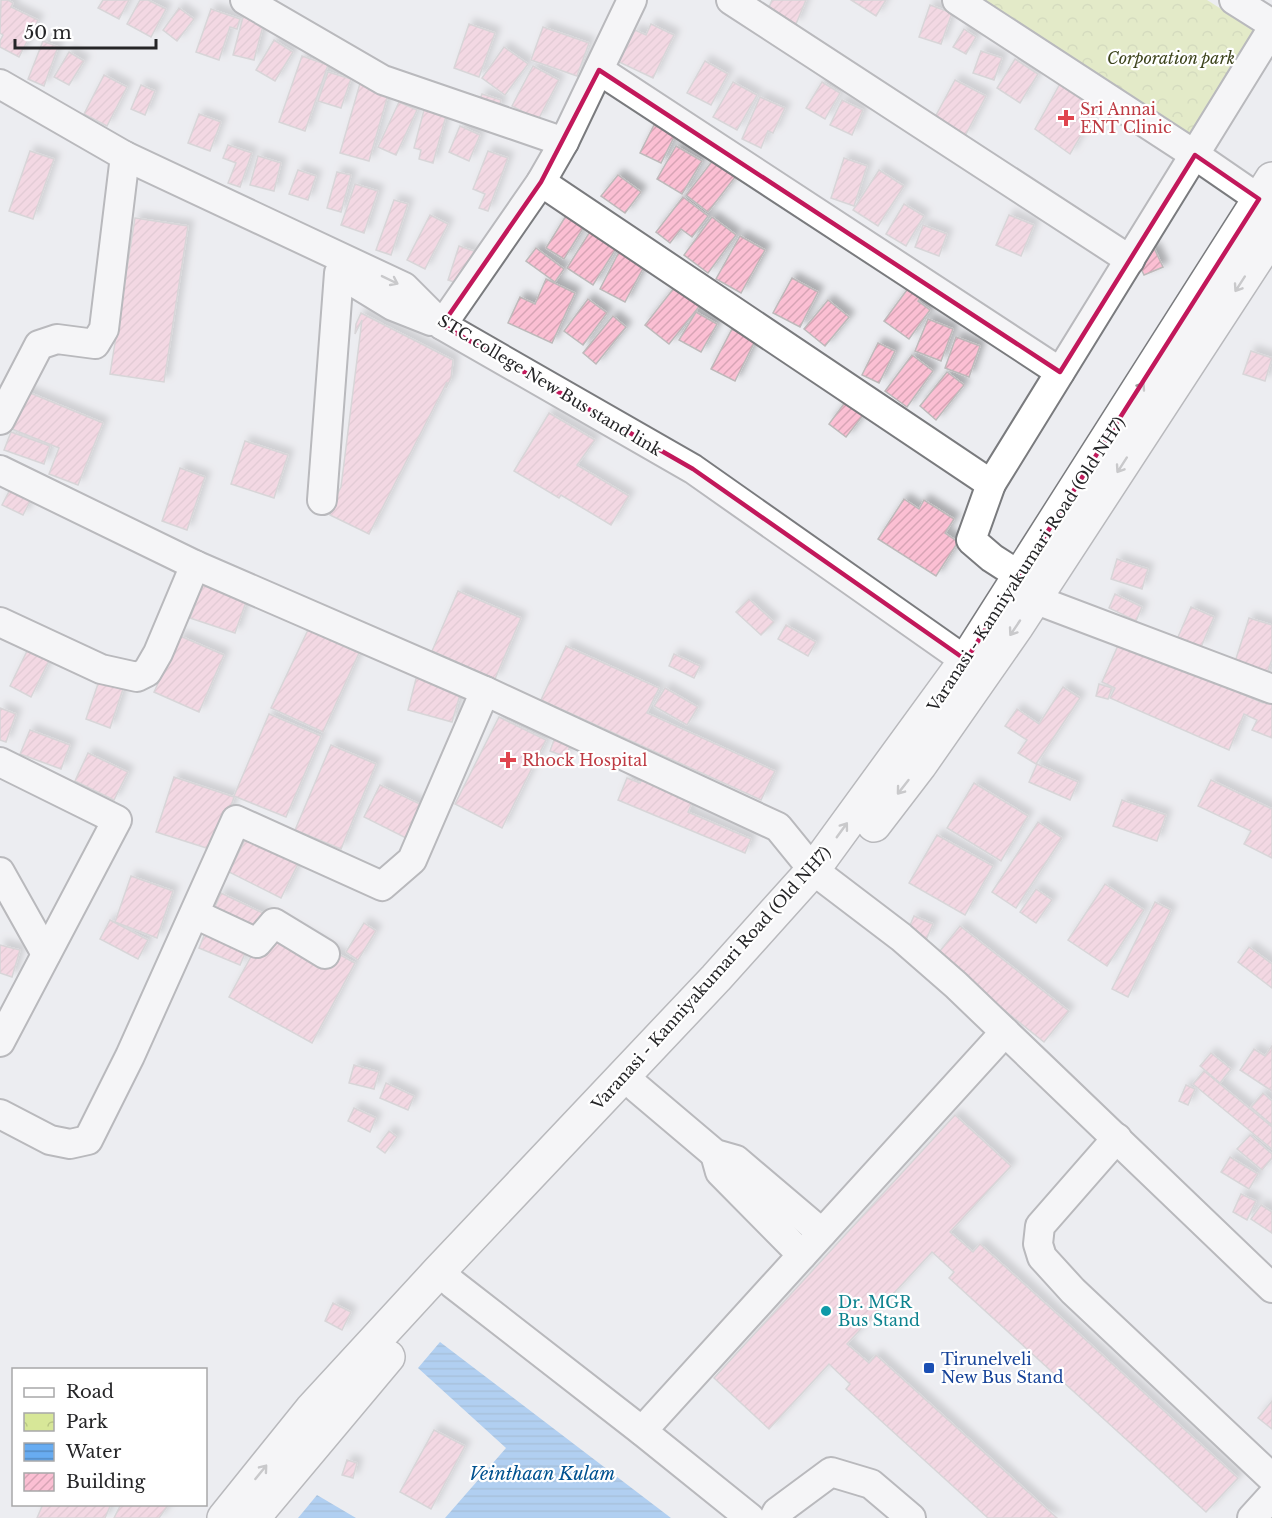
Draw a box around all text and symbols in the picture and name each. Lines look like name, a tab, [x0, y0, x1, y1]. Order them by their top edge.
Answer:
scale bar	[15, 12, 156, 50]
text: 50 m	[24, 22, 72, 44]
park label: Corporation park	[1107, 48, 1235, 68]
place label: Sri Annai ENT Clinic	[1080, 99, 1172, 137]
marker: Sri Annai ENT Clinic	[1057, 109, 1075, 127]
one-way arrow	[380, 275, 398, 287]
one-way arrow	[1234, 275, 1246, 292]
street label: STC college New Bus stand link	[434, 310, 666, 460]
one-way arrow	[1134, 382, 1146, 399]
street label: Varanasi - Kanniyakumari Road (Old NH7)	[922, 413, 1129, 716]
one-way arrow	[1115, 456, 1127, 473]
one-way arrow	[1009, 620, 1021, 636]
place label: Rhock Hospital	[522, 750, 647, 770]
marker: Rhock Hospital	[499, 751, 517, 769]
one-way arrow	[896, 779, 909, 795]
one-way arrow	[836, 823, 849, 839]
street label: Varanasi - Kanniyakumari Road (Old NH7)	[587, 842, 835, 1115]
place label: Dr. MGR Bus Stand	[838, 1292, 920, 1330]
marker: Dr. MGR Bus Stand	[819, 1304, 833, 1318]
place label: Tirunelveli New Bus Stand	[941, 1349, 1064, 1387]
marker: Tirunelveli New Bus Stand	[922, 1361, 936, 1375]
legend	[12, 1368, 207, 1506]
text: Road	[66, 1381, 114, 1403]
text: Park	[66, 1411, 108, 1433]
text: Water	[65, 1441, 122, 1463]
water label: Veinthaan Kulam	[469, 1463, 615, 1485]
one-way arrow	[254, 1465, 267, 1481]
text: Building	[66, 1471, 145, 1493]

